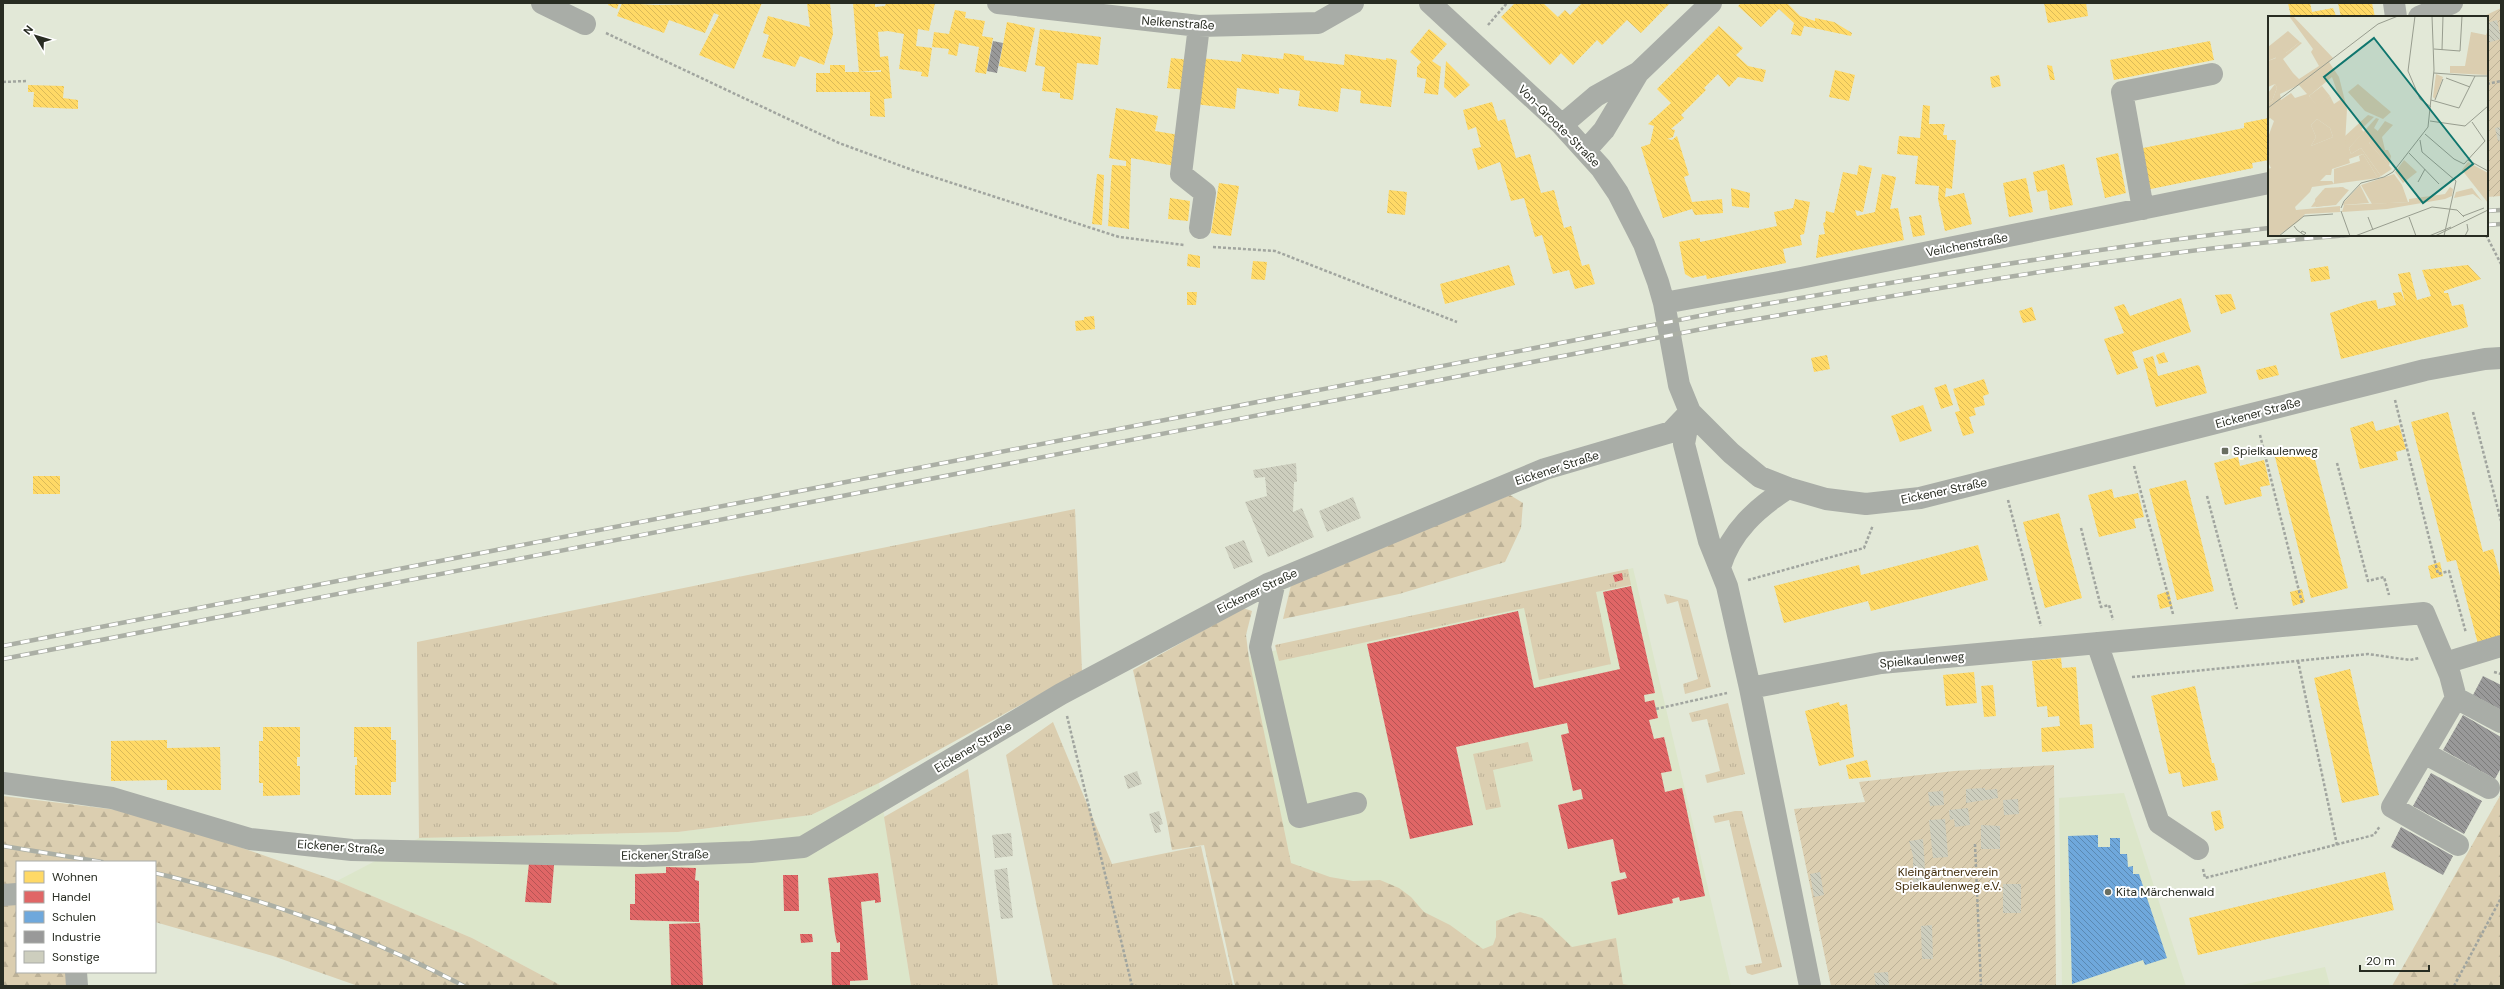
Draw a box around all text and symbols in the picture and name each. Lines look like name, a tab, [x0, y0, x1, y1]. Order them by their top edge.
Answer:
street label: Nelkenstraße	[1141, 12, 1215, 34]
north arrow	[16, 16, 56, 56]
inset map	[2268, 16, 2488, 236]
text: N	[20, 22, 36, 37]
street label: Von-Groote-Straße	[1514, 81, 1604, 171]
street label: Veilchenstraße	[1925, 229, 2009, 261]
street label: Eickener Straße	[2214, 394, 2303, 432]
place label: Spielkaulenweg	[2233, 443, 2318, 459]
marker: Spielkaulenweg	[2220, 446, 2230, 456]
street label: Eickener Straße	[1513, 447, 1601, 489]
street label: Eickener Straße	[1900, 474, 1989, 508]
street label: Eickener Straße	[1214, 565, 1300, 617]
street label: Spielkaulenweg	[1879, 648, 1965, 672]
street label: Eickener Straße	[931, 718, 1015, 776]
street label: Eickener Straße	[297, 836, 385, 858]
street label: Eickener Straße	[621, 846, 709, 864]
legend	[16, 861, 156, 973]
park label: Kleingärtnerverein Spielkaulenweg e.V.	[1895, 864, 2001, 894]
text: Wohnen	[52, 869, 98, 885]
place label: Kita Märchenwald	[2116, 884, 2214, 900]
marker: Kita Märchenwald	[2103, 887, 2113, 897]
text: Handel	[52, 889, 91, 905]
text: Schulen	[52, 909, 96, 925]
text: Industrie	[52, 929, 101, 945]
scale bar	[2360, 947, 2429, 973]
text: Sonstige	[52, 949, 100, 965]
text: 20 m	[2366, 953, 2395, 969]

